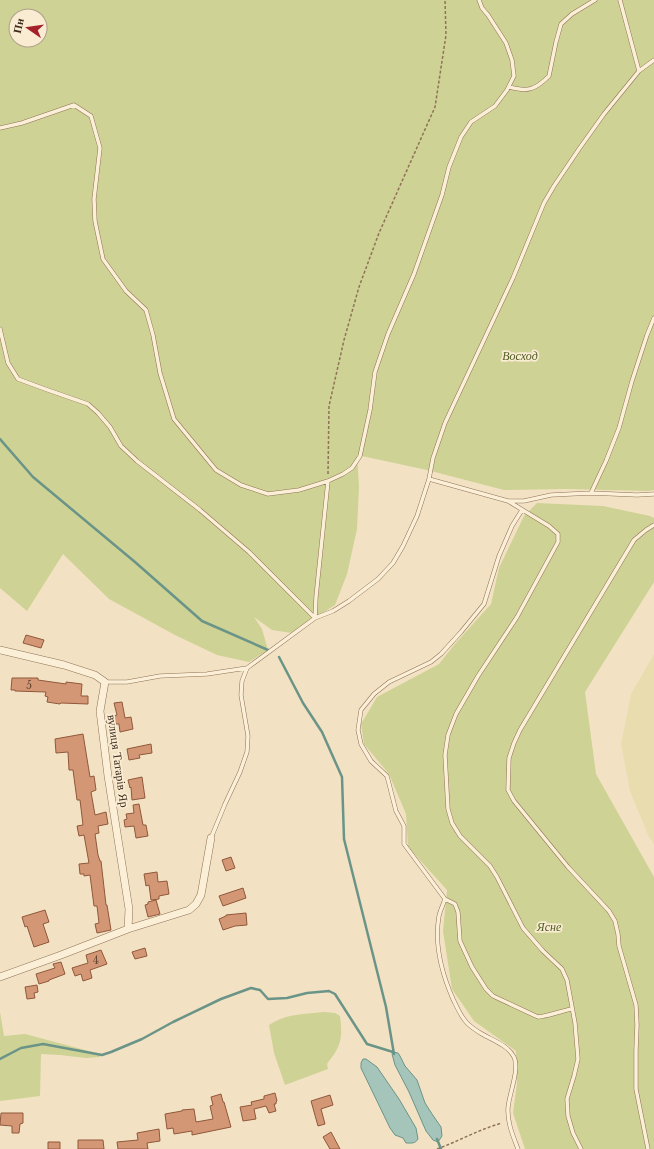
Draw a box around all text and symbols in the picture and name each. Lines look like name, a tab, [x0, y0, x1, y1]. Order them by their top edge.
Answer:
north arrow	[8, 8, 48, 48]
text: Пн	[10, 16, 27, 35]
park label: Восход	[502, 348, 538, 363]
house number: 5	[26, 679, 32, 692]
street label: вулиця Татарів Яр	[105, 713, 132, 808]
park label: Ясне	[536, 919, 562, 934]
house number: 4	[93, 954, 99, 967]

